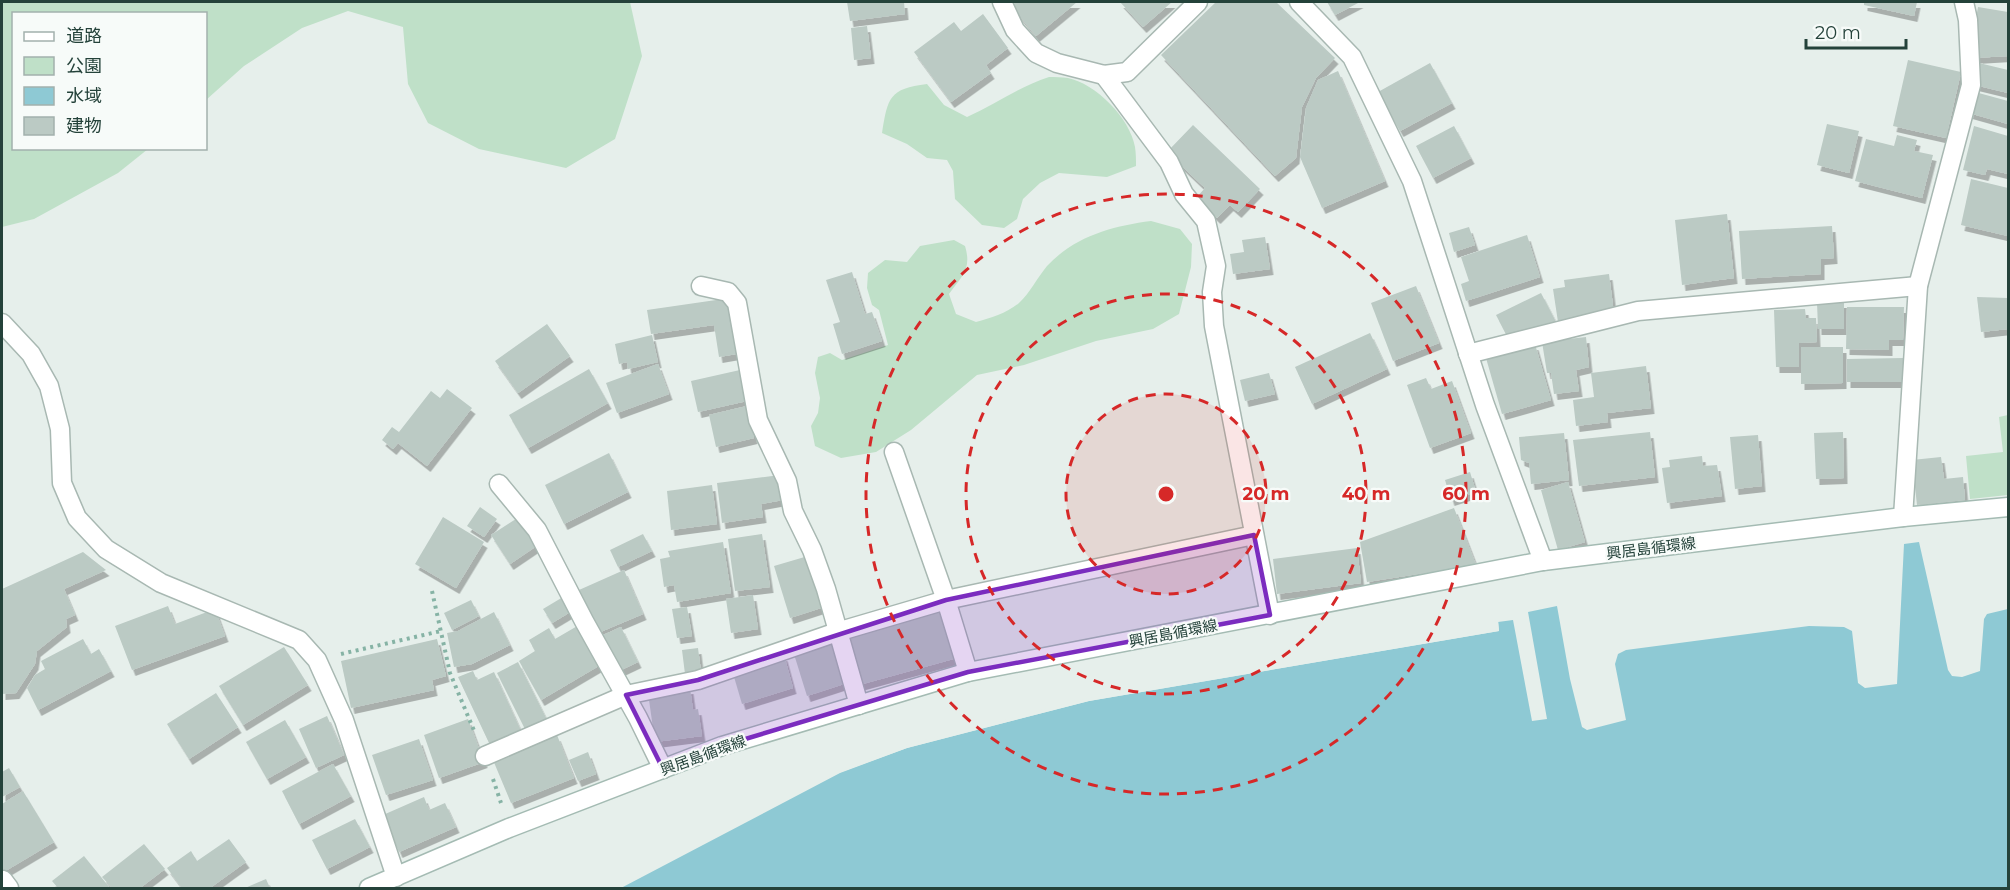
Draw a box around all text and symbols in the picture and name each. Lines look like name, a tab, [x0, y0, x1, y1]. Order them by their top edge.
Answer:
legend	[12, 12, 207, 150]
scale bar	[1806, 12, 1906, 50]
text: 20 m	[1815, 22, 1861, 44]
text: 道路	[66, 25, 102, 47]
text: 公園	[66, 55, 102, 77]
text: 水域	[66, 85, 102, 107]
text: 建物	[66, 115, 102, 137]
text: 20 m	[1243, 483, 1289, 505]
text: 40 m	[1342, 483, 1390, 505]
text: 60 m	[1442, 483, 1490, 505]
centre of rings	[1156, 484, 1176, 504]
street label: 興居島循環線	[1605, 533, 1697, 563]
street label: 興居島循環線	[1127, 615, 1219, 651]
street label: 興居島循環線	[657, 731, 749, 779]

